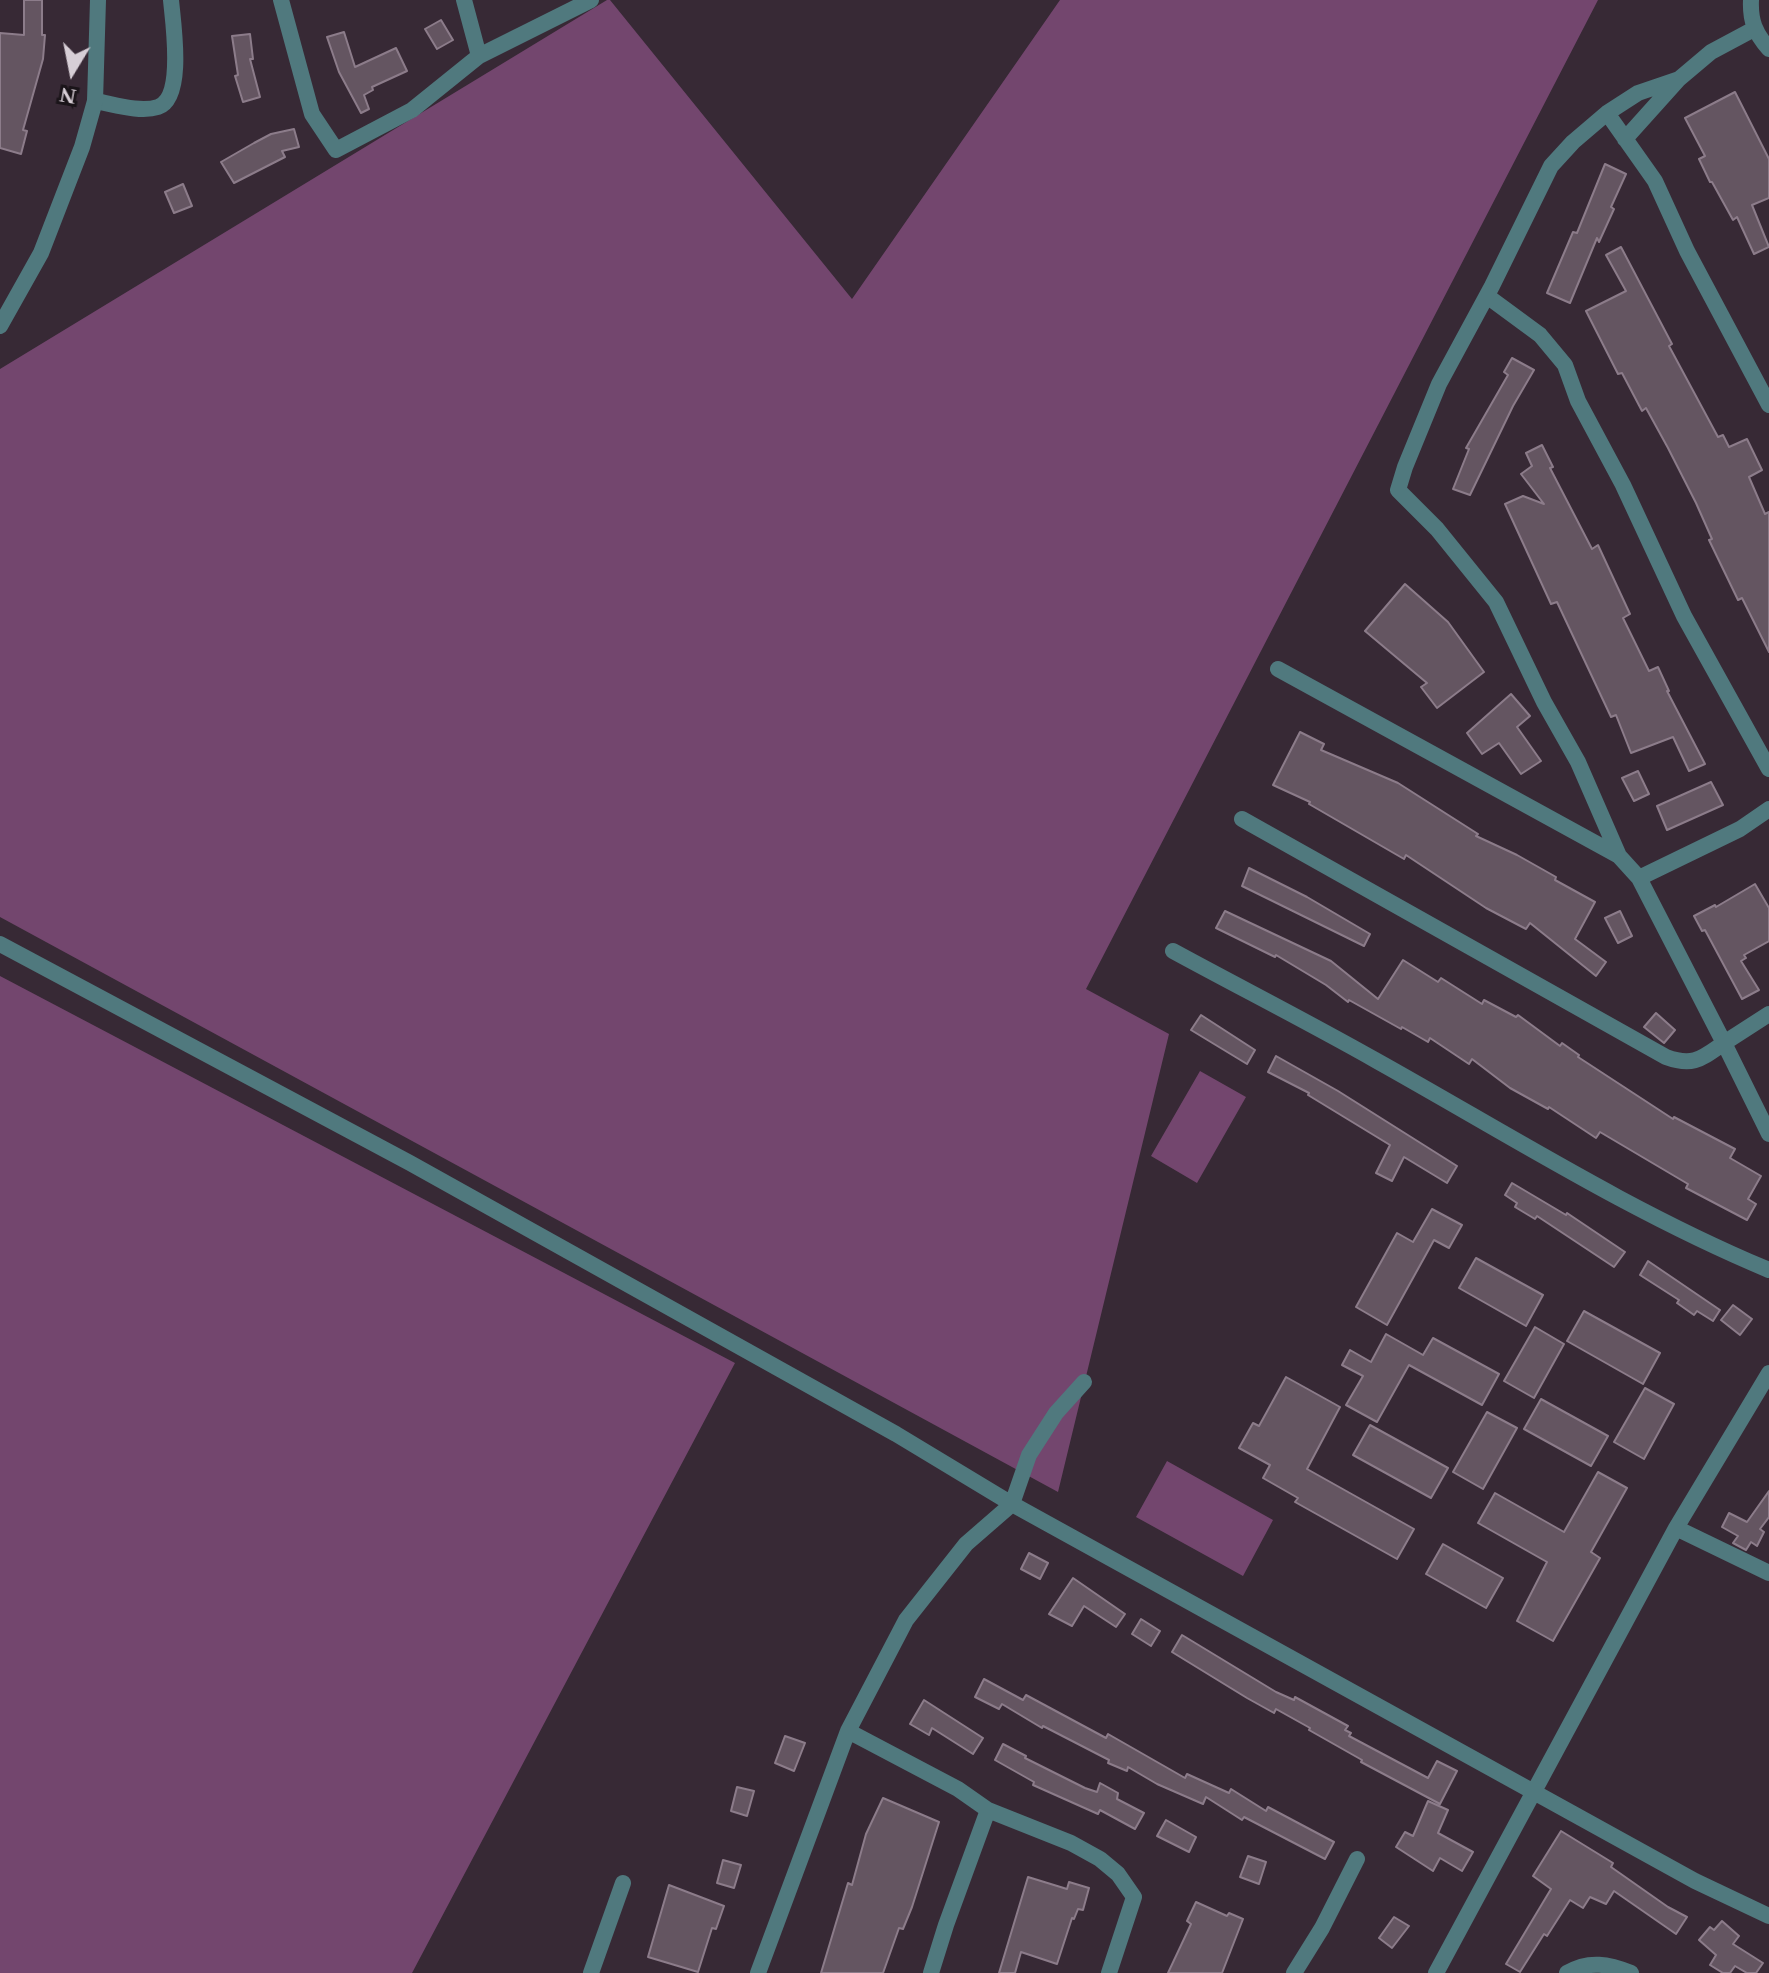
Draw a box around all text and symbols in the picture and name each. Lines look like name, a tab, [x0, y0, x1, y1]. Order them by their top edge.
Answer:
north arrow	[32, 32, 112, 112]
text: N	[58, 82, 78, 110]

